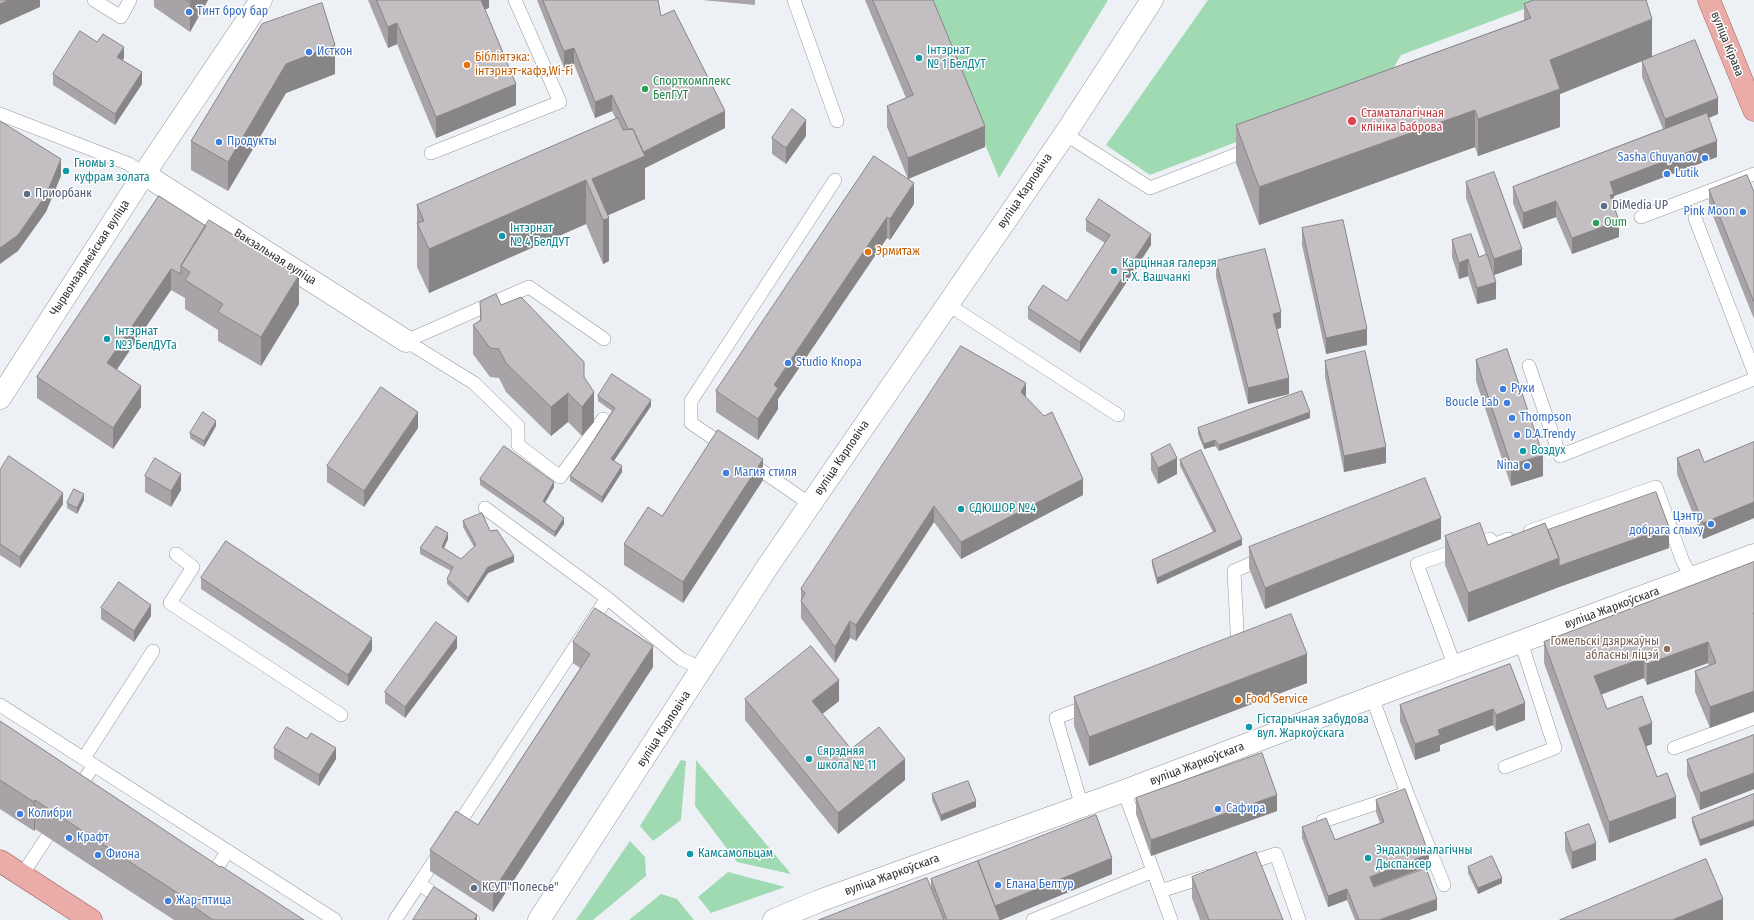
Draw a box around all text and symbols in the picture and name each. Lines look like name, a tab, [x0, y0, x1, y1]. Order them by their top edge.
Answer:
place label: Тинт броу бар	[197, 5, 268, 19]
marker: Тинт броу бар	[184, 7, 194, 17]
street label: вуліца Кірава	[1707, 9, 1747, 79]
place label: Інтэрнат № 1 БелДУТ	[927, 44, 986, 72]
place label: Исткон	[317, 45, 353, 59]
marker: Исткон	[304, 47, 314, 57]
place label: Бібліятэка: інтэрнэт-кафэ,Wi-Fi	[475, 51, 573, 79]
marker: Інтэрнат № 1 БелДУТ	[914, 53, 924, 63]
marker: Бібліятэка: інтэрнэт-кафэ,Wi-Fi	[462, 60, 472, 70]
place label: Спорткомплекс БелГУТ	[653, 75, 731, 103]
marker: Спорткомплекс БелГУТ	[640, 84, 650, 94]
place label: Стаматалагічная клініка Баброва	[1361, 107, 1444, 135]
marker: Стаматалагічная клініка Баброва	[1346, 115, 1358, 127]
place label: Продукты	[227, 135, 277, 149]
marker: Продукты	[214, 137, 224, 147]
street label: вуліца Карповіча	[995, 151, 1055, 231]
place label: Sasha Chuyanov	[1618, 151, 1697, 165]
marker: Sasha Chuyanov	[1700, 153, 1710, 163]
place label: Гномы з куфрам золата	[74, 157, 150, 185]
marker: Гномы з куфрам золата	[61, 166, 71, 176]
place label: Lutik	[1675, 167, 1699, 181]
marker: Lutik	[1662, 169, 1672, 179]
place label: Приорбанк	[35, 187, 92, 201]
marker: Приорбанк	[22, 189, 32, 199]
street label: Чырвонаармейская вуліца	[47, 197, 133, 319]
place label: DiMedia UP	[1612, 199, 1668, 213]
marker: DiMedia UP	[1599, 201, 1609, 211]
place label: Pink Moon	[1683, 205, 1735, 219]
marker: Pink Moon	[1738, 207, 1748, 217]
place label: Oum	[1604, 216, 1627, 230]
marker: Oum	[1591, 218, 1601, 228]
place label: Інтэрнат № 4 БелДУТ	[510, 222, 570, 250]
street label: Вакзальная вуліца	[231, 226, 319, 288]
marker: Інтэрнат № 4 БелДУТ	[497, 231, 507, 241]
place label: Эрмитаж	[876, 245, 920, 259]
marker: Эрмитаж	[863, 247, 873, 257]
place label: Карцінная галерэя Г. Х. Вашчанкі	[1122, 257, 1217, 285]
marker: Карцінная галерэя Г. Х. Вашчанкі	[1109, 266, 1119, 276]
place label: Інтэрнат №3 БелДУТа	[115, 325, 177, 353]
marker: Інтэрнат №3 БелДУТа	[102, 334, 112, 344]
place label: Studio Knopa	[796, 356, 862, 370]
marker: Studio Knopa	[783, 358, 793, 368]
place label: Руки	[1511, 382, 1535, 396]
marker: Руки	[1498, 384, 1508, 394]
place label: Boucle Lab	[1445, 396, 1499, 410]
marker: Boucle Lab	[1502, 398, 1512, 408]
place label: Thompson	[1520, 411, 1572, 425]
marker: Thompson	[1507, 413, 1517, 423]
street label: вуліца Карповіча	[812, 418, 872, 498]
place label: D.A.Trendy	[1525, 428, 1576, 442]
marker: D.A.Trendy	[1512, 430, 1522, 440]
place label: Воздух	[1531, 444, 1565, 458]
marker: Воздух	[1518, 446, 1528, 456]
place label: Nina	[1496, 459, 1519, 473]
marker: Nina	[1522, 461, 1532, 471]
place label: Магия стиля	[734, 466, 797, 480]
marker: Магия стиля	[721, 468, 731, 478]
place label: СДЮШОР №4	[969, 502, 1036, 516]
marker: СДЮШОР №4	[956, 504, 966, 514]
place label: Цэнтр добрага слыху	[1629, 510, 1703, 538]
marker: Цэнтр добрага слыху	[1706, 519, 1716, 529]
street label: вуліца Жаркоўскага	[1563, 584, 1661, 632]
place label: Гомельскі дзяржаўны абласны ліцэй	[1550, 635, 1659, 663]
marker: Гомельскі дзяржаўны абласны ліцэй	[1662, 644, 1672, 654]
street label: вуліца Карповіча	[634, 688, 694, 770]
place label: Food Service	[1246, 693, 1308, 707]
marker: Food Service	[1233, 695, 1243, 705]
place label: Гістарычная забудова вул. Жаркоўскага	[1257, 713, 1369, 741]
marker: Гістарычная забудова вул. Жаркоўскага	[1244, 722, 1254, 732]
street label: вуліца Жаркоўскага	[1148, 739, 1246, 789]
place label: Сярэдняя школа № 11	[817, 745, 876, 773]
marker: Сярэдняя школа № 11	[804, 754, 814, 764]
place label: Сафира	[1226, 802, 1265, 816]
marker: Сафира	[1213, 804, 1223, 814]
place label: Колибри	[28, 807, 72, 821]
marker: Колибри	[15, 809, 25, 819]
place label: Крафт	[77, 831, 109, 845]
marker: Крафт	[64, 833, 74, 843]
place label: Эндакрыналагічны Дыспансер	[1376, 844, 1472, 872]
place label: Камсамольцам	[698, 847, 773, 861]
place label: Фиона	[106, 848, 140, 862]
marker: Камсамольцам	[685, 849, 695, 859]
marker: Фиона	[93, 850, 103, 860]
street label: вуліца Жаркоўскага	[843, 851, 941, 899]
marker: Эндакрыналагічны Дыспансер	[1363, 853, 1373, 863]
place label: Елана Белтур	[1006, 878, 1074, 892]
marker: Елана Белтур	[993, 880, 1003, 890]
place label: КСУП"Полесье"	[482, 881, 558, 895]
marker: КСУП"Полесье"	[469, 883, 479, 893]
place label: Жар-птица	[176, 894, 231, 908]
marker: Жар-птица	[163, 896, 173, 906]

